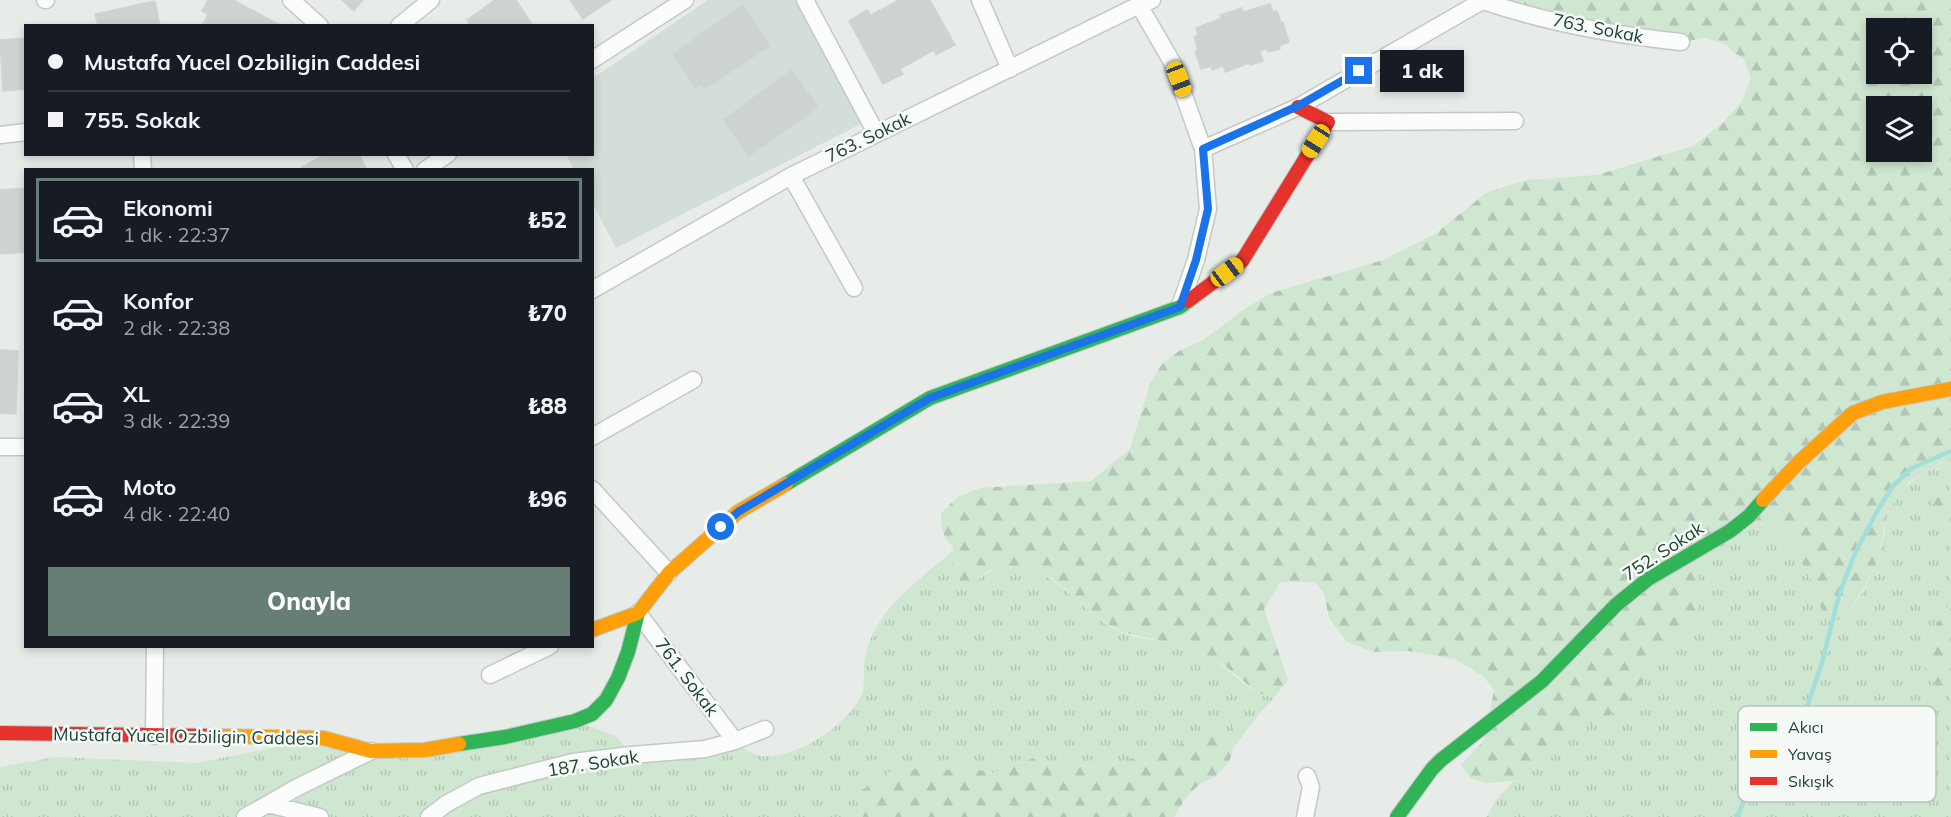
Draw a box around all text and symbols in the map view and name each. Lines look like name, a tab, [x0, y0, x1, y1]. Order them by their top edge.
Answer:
street label: 763. Sokak	[1551, 8, 1646, 48]
map controls	[1866, 18, 1932, 162]
button: locate	[1866, 18, 1932, 84]
text: Mustafa Yucel Ozbiligin Caddesi	[84, 48, 420, 76]
callout: 1 dk	[1380, 50, 1464, 92]
route end	[1345, 57, 1372, 84]
text: 1 dk	[1401, 58, 1443, 83]
car	[1164, 59, 1194, 99]
button: layers	[1866, 96, 1932, 162]
text: 755. Sokak	[84, 106, 200, 134]
street label: 763. Sokak	[822, 106, 915, 167]
car	[1299, 121, 1333, 161]
icon: car	[51, 193, 105, 247]
text: Ekonomi	[123, 194, 213, 222]
text: ₺52	[527, 206, 567, 234]
text: 1 dk · 22:37	[123, 222, 230, 247]
car	[1207, 254, 1247, 290]
icon: car	[51, 286, 105, 340]
text: Konfor	[123, 287, 193, 315]
text: ₺70	[527, 299, 567, 327]
text: 2 dk · 22:38	[123, 315, 230, 340]
icon: car	[51, 379, 105, 433]
text: XL	[123, 380, 150, 408]
text: ₺88	[527, 392, 567, 420]
text: 3 dk · 22:39	[123, 408, 230, 433]
icon: car	[51, 472, 105, 526]
text: Moto	[123, 473, 176, 501]
text: ₺96	[527, 485, 567, 513]
text: 4 dk · 22:40	[123, 501, 230, 526]
route start	[707, 513, 734, 540]
street label: 752. Sokak	[1618, 516, 1708, 586]
button: Onayla	[48, 567, 570, 636]
street label: 761. Sokak	[650, 633, 724, 721]
legend	[1738, 706, 1936, 802]
text: Akıcı	[1788, 717, 1824, 737]
street label: Mustafa Yucel Ozbiligin Caddesi	[53, 722, 319, 750]
street label: 187. Sokak	[546, 744, 641, 782]
text: Yavaş	[1787, 744, 1832, 764]
text: Sıkışık	[1788, 771, 1835, 791]

